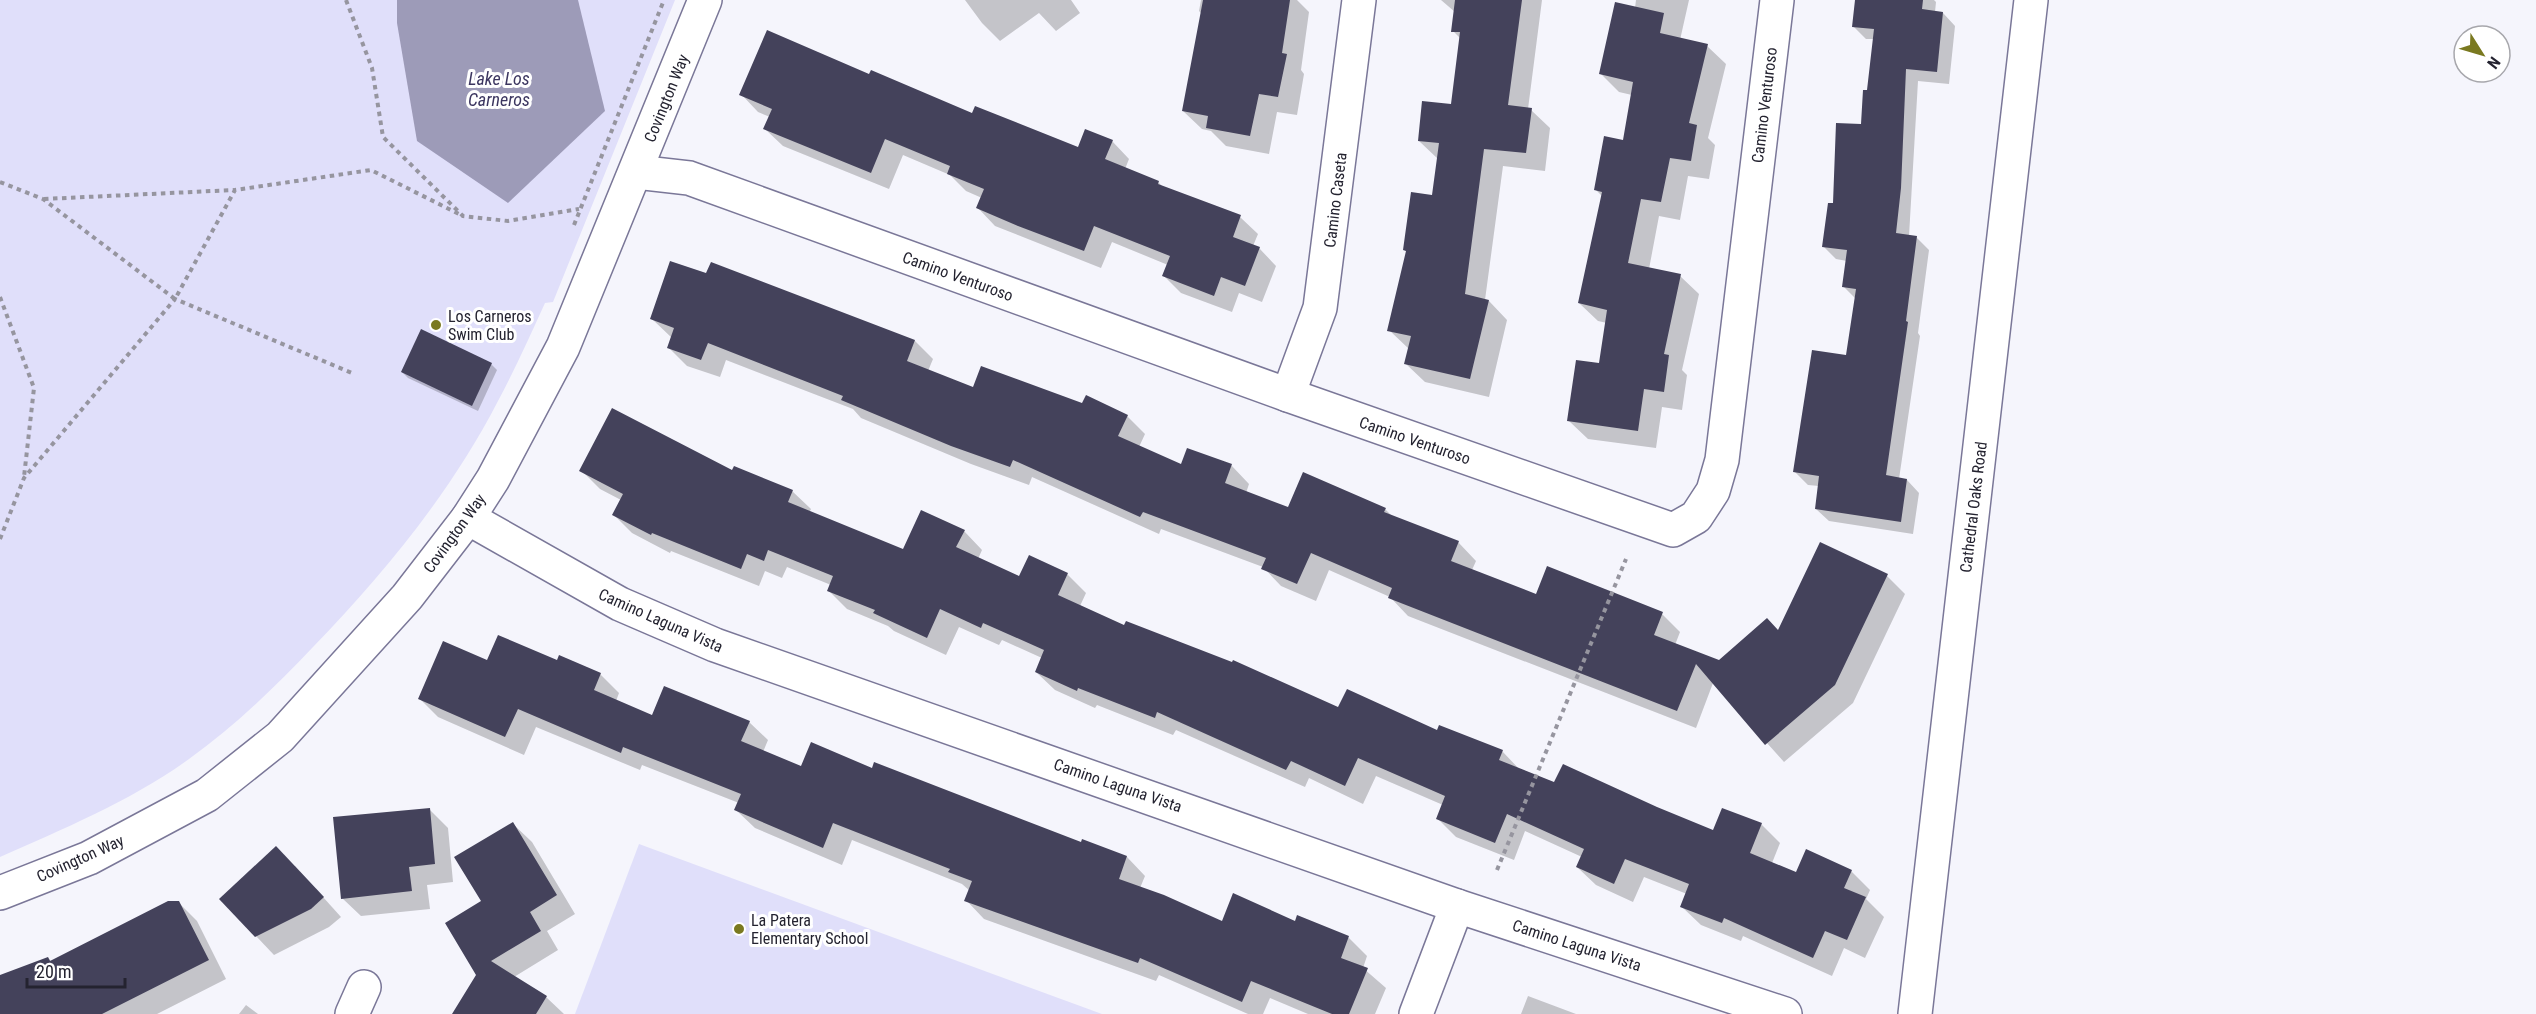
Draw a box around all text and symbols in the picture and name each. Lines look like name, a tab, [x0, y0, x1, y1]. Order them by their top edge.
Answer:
north arrow	[2452, 24, 2512, 84]
street label: Camino Venturoso	[1748, 46, 1781, 164]
street label: Covington Way	[640, 51, 693, 145]
text: N	[2483, 53, 2504, 72]
water label: Lake Los Carneros	[468, 68, 530, 110]
street label: Camino Caseta	[1320, 151, 1351, 249]
street label: Camino Venturoso	[900, 248, 1016, 305]
place label: Los Carneros Swim Club	[448, 307, 532, 344]
marker: Los Carneros Swim Club	[429, 318, 443, 332]
street label: Camino Venturoso	[1357, 413, 1473, 468]
street label: Cathedral Oaks Road	[1956, 440, 1991, 574]
street label: Covington Way	[419, 490, 490, 577]
street label: Camino Laguna Vista	[596, 584, 726, 656]
street label: Camino Laguna Vista	[1051, 755, 1184, 816]
street label: Covington Way	[34, 831, 127, 886]
place label: La Patera Elementary School	[751, 911, 868, 948]
street label: Camino Laguna Vista	[1510, 916, 1644, 975]
marker: La Patera Elementary School	[732, 922, 746, 936]
scale bar	[27, 951, 124, 989]
text: 20 m	[36, 961, 71, 982]

